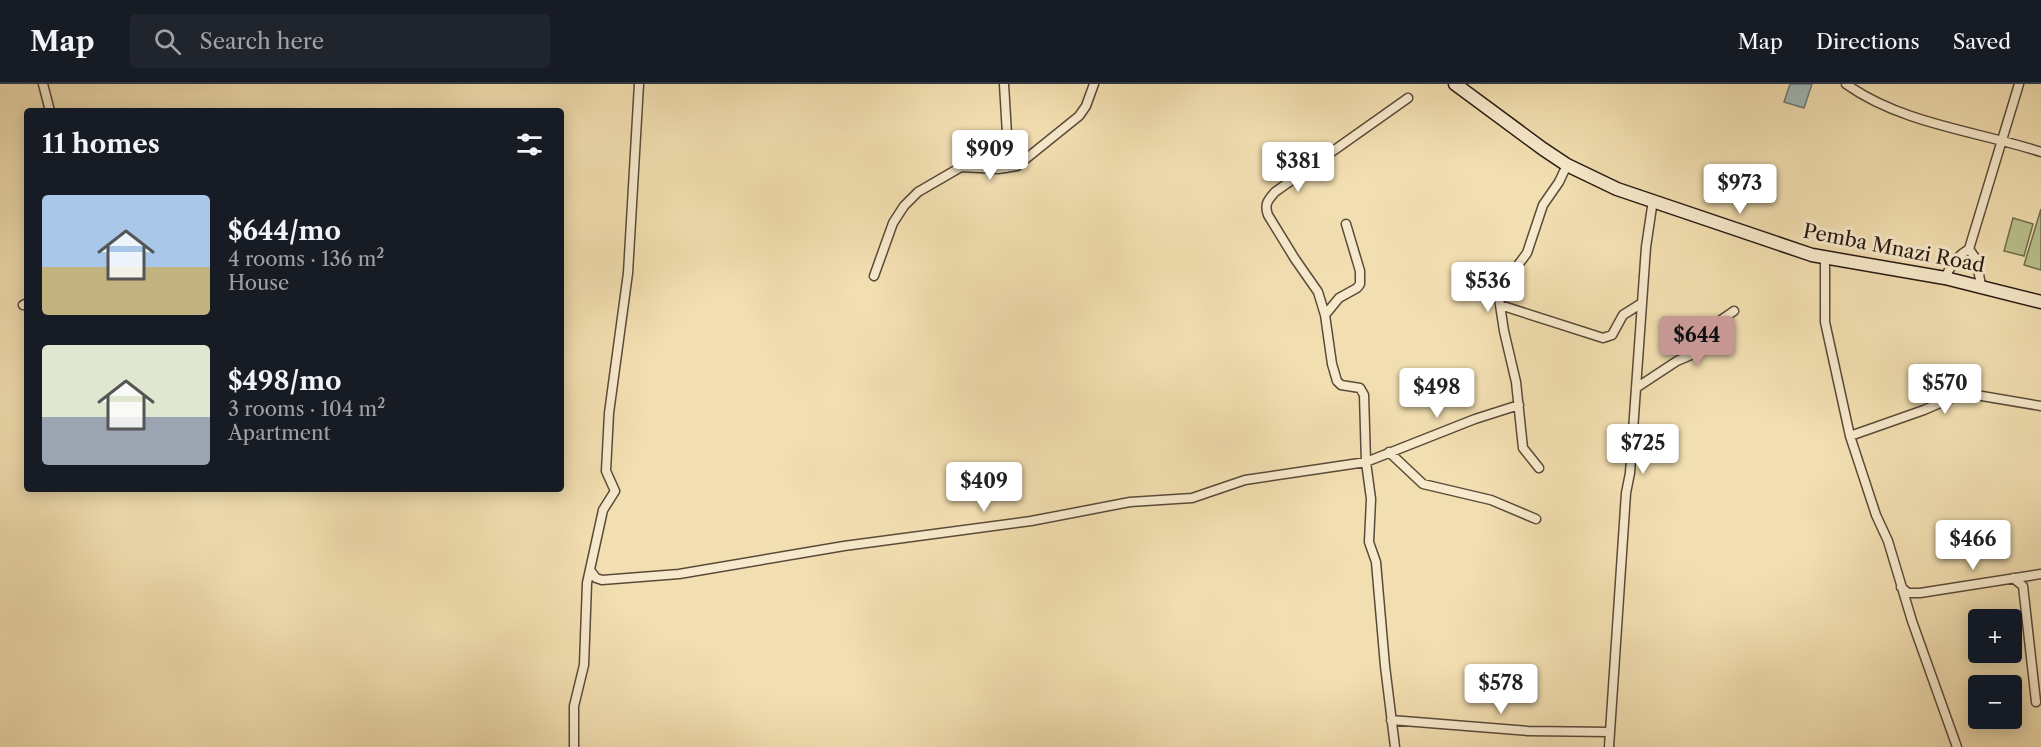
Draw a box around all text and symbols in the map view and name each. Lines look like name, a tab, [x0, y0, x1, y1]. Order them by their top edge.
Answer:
search box	[130, 14, 550, 68]
text: Map	[30, 24, 94, 58]
icon: search	[151, 25, 184, 58]
text: Search here	[199, 28, 324, 55]
text: Map	[1738, 29, 1783, 54]
text: Directions	[1816, 29, 1920, 54]
text: Saved	[1953, 29, 2011, 54]
text: 11 homes	[42, 128, 160, 160]
icon: filters	[513, 128, 546, 161]
pin: $909	[954, 130, 1026, 181]
text: $909	[966, 137, 1014, 161]
pin: $381	[1262, 142, 1334, 193]
text: $381	[1276, 149, 1320, 173]
pin: $973	[1704, 164, 1776, 215]
text: $973	[1718, 171, 1762, 195]
text: $644/mo	[228, 215, 341, 247]
icon: home	[90, 219, 162, 291]
street label: Pemba Mnazi Road	[1801, 219, 1987, 277]
text: 4 rooms · 136 m²	[228, 247, 384, 271]
pin: $536	[1452, 262, 1524, 313]
text: $536	[1465, 269, 1511, 293]
text: House	[228, 271, 289, 295]
pin: $644	[1661, 316, 1733, 367]
text: $644	[1674, 323, 1720, 347]
pin: $570	[1909, 364, 1981, 415]
text: $498/mo	[228, 365, 342, 397]
pin: $498	[1401, 368, 1473, 419]
icon: home	[90, 369, 162, 441]
text: $570	[1922, 371, 1968, 395]
text: $498	[1413, 375, 1461, 399]
text: 3 rooms · 104 m²	[228, 397, 385, 421]
text: Apartment	[228, 421, 331, 445]
pin: $725	[1607, 424, 1679, 475]
text: $725	[1621, 431, 1665, 455]
pin: $409	[948, 462, 1020, 513]
text: $409	[960, 469, 1008, 493]
pin: $466	[1937, 520, 2009, 571]
text: $466	[1950, 527, 1996, 551]
map controls	[1968, 609, 2022, 729]
button: +	[1968, 609, 2022, 663]
pin: $578	[1465, 664, 1537, 715]
text: $578	[1479, 671, 1523, 695]
button: −	[1968, 675, 2022, 729]

